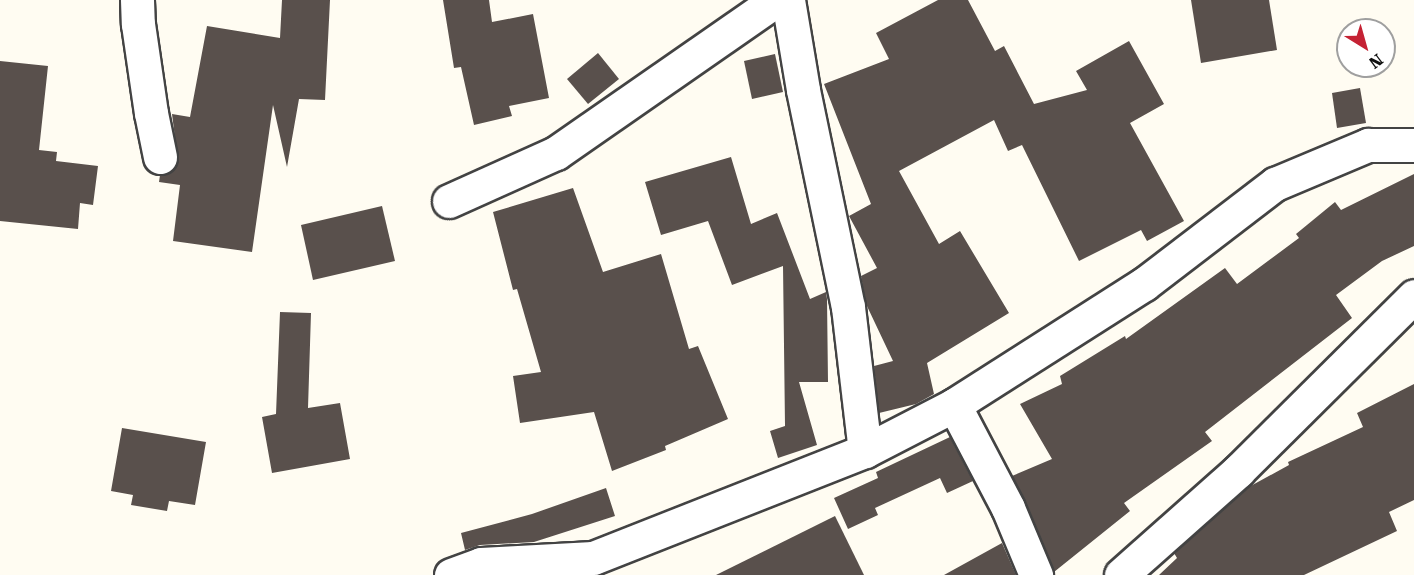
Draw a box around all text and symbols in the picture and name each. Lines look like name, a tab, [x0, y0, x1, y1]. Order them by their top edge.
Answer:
north arrow	[1336, 18, 1396, 78]
text: N	[1365, 50, 1387, 72]

